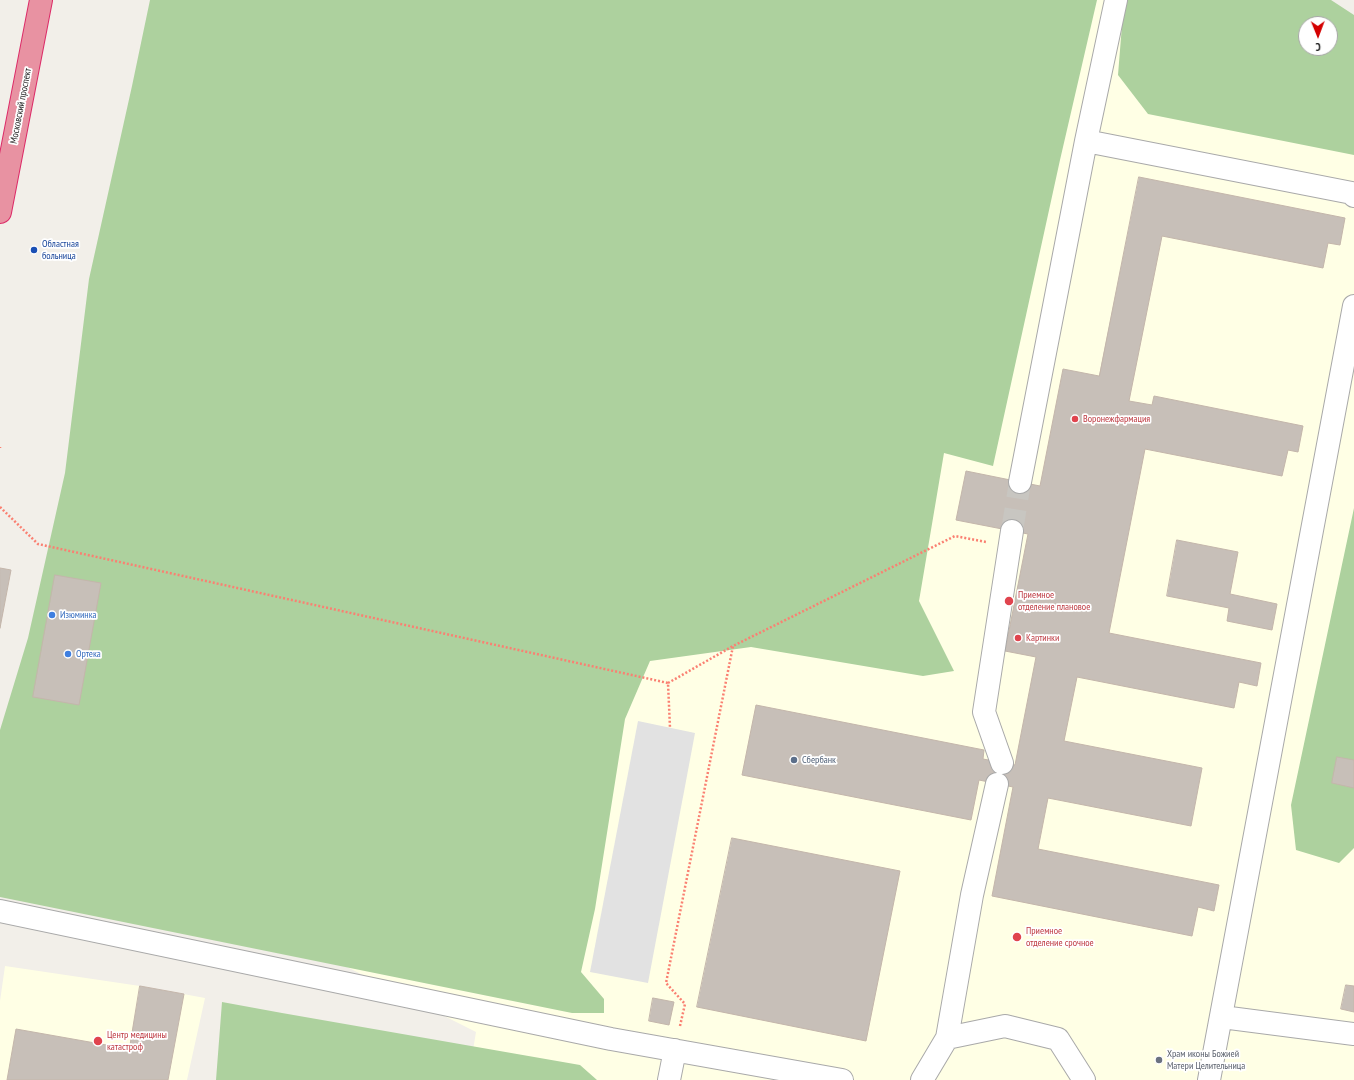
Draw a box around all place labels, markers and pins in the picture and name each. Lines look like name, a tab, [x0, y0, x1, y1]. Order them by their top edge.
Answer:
place label: Областная больница	[42, 238, 79, 262]
marker: Областная больница	[29, 245, 39, 255]
place label: Воронежфармация	[1083, 413, 1150, 425]
marker: Воронежфармация	[1070, 414, 1080, 424]
place label: Приемное отделение плановое	[1018, 589, 1090, 612]
marker: Приемное отделение плановое	[1003, 595, 1015, 607]
place label: Изюминка	[60, 609, 97, 621]
marker: Изюминка	[47, 610, 57, 620]
place label: Картинки	[1026, 632, 1059, 644]
marker: Картинки	[1013, 633, 1023, 643]
place label: Ортека	[76, 648, 101, 660]
marker: Ортека	[63, 649, 73, 659]
place label: Сбербанк	[802, 754, 836, 766]
marker: Сбербанк	[789, 755, 799, 765]
place label: Приемное отделение срочное	[1026, 925, 1094, 948]
marker: Приемное отделение срочное	[1011, 931, 1023, 943]
place label: Центр медицины катастроф	[107, 1029, 167, 1052]
marker: Центр медицины катастроф	[92, 1035, 104, 1047]
place label: Храм иконы Божией Матери Целительница	[1167, 1048, 1245, 1072]
marker: Храм иконы Божией Матери Целительница	[1154, 1055, 1164, 1065]

